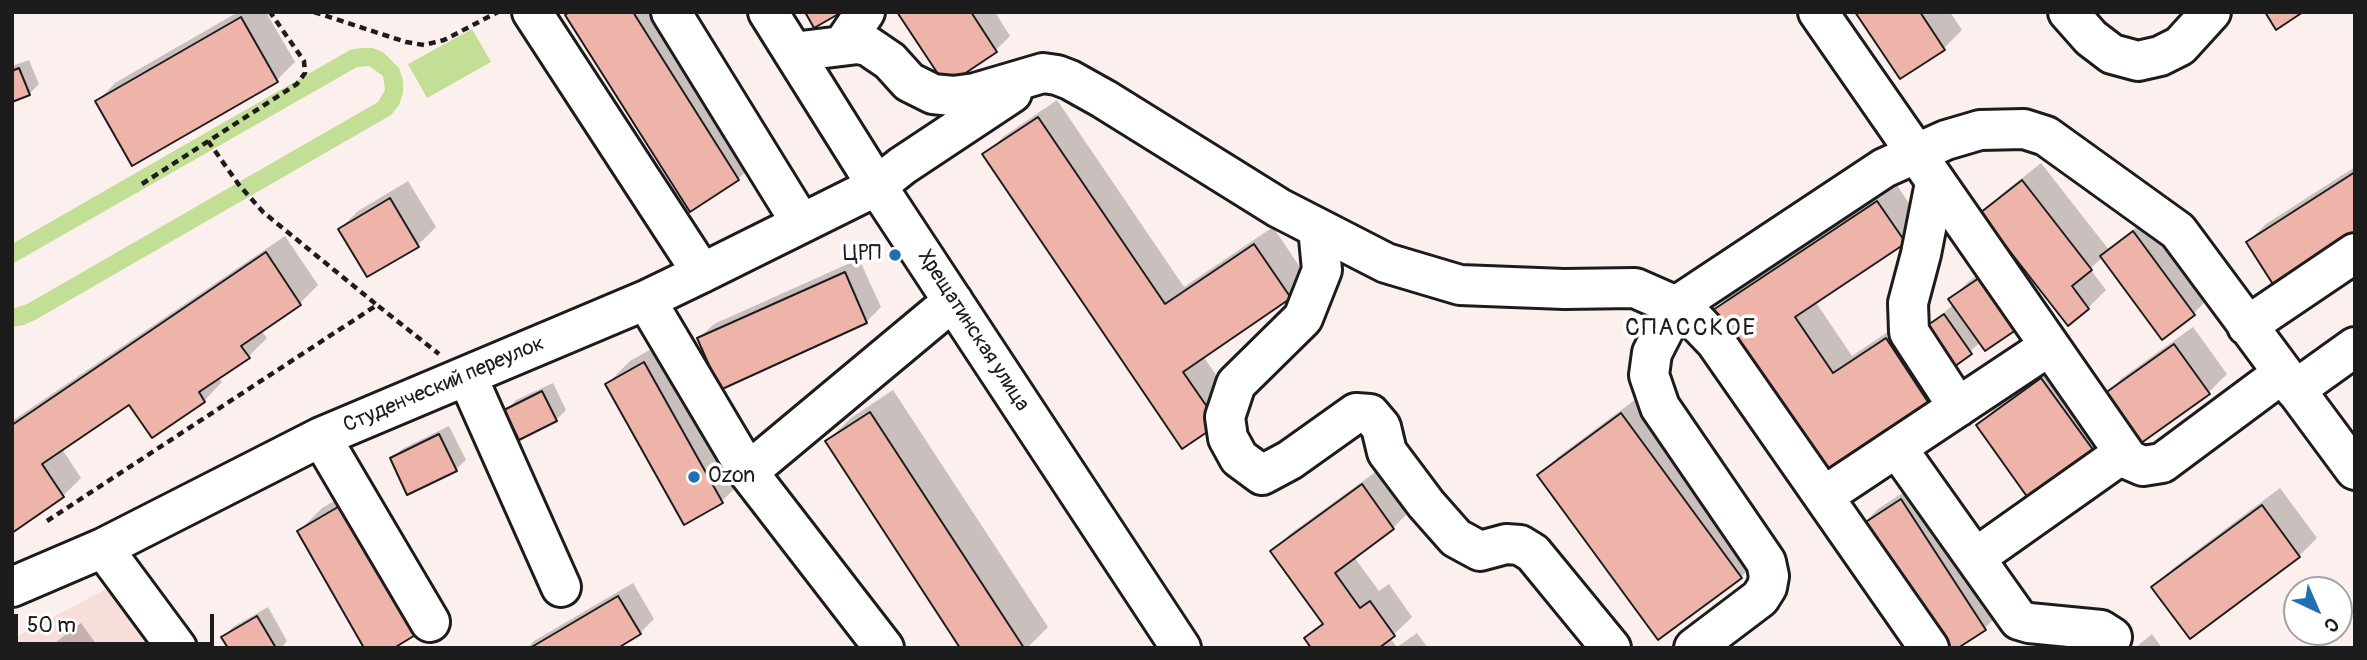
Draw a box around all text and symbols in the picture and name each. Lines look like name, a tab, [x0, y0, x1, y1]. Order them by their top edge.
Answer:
place label: ЦРП	[843, 242, 881, 268]
street label: Хрещатинская улица	[912, 246, 1034, 416]
marker: ЦРП	[887, 247, 903, 263]
district label: СПАССКОЕ	[1626, 315, 1756, 343]
street label: Студенческий переулок	[340, 331, 548, 439]
place label: Ozon	[708, 464, 755, 490]
marker: Ozon	[686, 469, 702, 485]
north arrow	[2283, 576, 2353, 646]
scale bar	[18, 600, 217, 644]
text: 50 m	[27, 612, 76, 639]
text: С	[2319, 612, 2344, 637]

